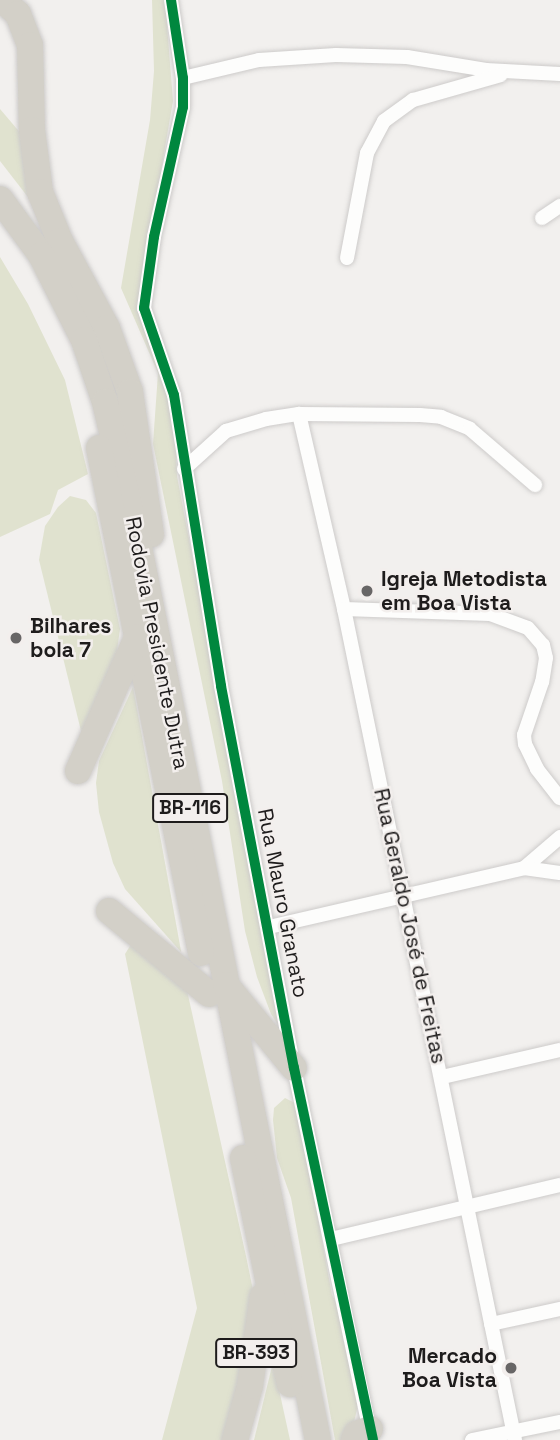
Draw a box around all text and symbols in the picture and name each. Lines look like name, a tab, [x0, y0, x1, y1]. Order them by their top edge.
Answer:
street label: Rodovia Presidente Dutra	[120, 515, 194, 771]
place label: Igreja Metodista em Boa Vista	[381, 566, 547, 616]
marker: Igreja Metodista em Boa Vista	[359, 583, 375, 599]
place label: Bilhares bola 7	[30, 613, 111, 663]
marker: Bilhares bola 7	[8, 630, 24, 646]
street label: Rua Geraldo José de Freitas	[368, 786, 452, 1066]
road number: BR-116	[152, 792, 228, 824]
street label: Rua Mauro Granato	[252, 806, 314, 1000]
road number: BR-393	[214, 1338, 298, 1368]
place label: Mercado Boa Vista	[402, 1343, 497, 1393]
marker: Mercado Boa Vista	[503, 1360, 519, 1376]

